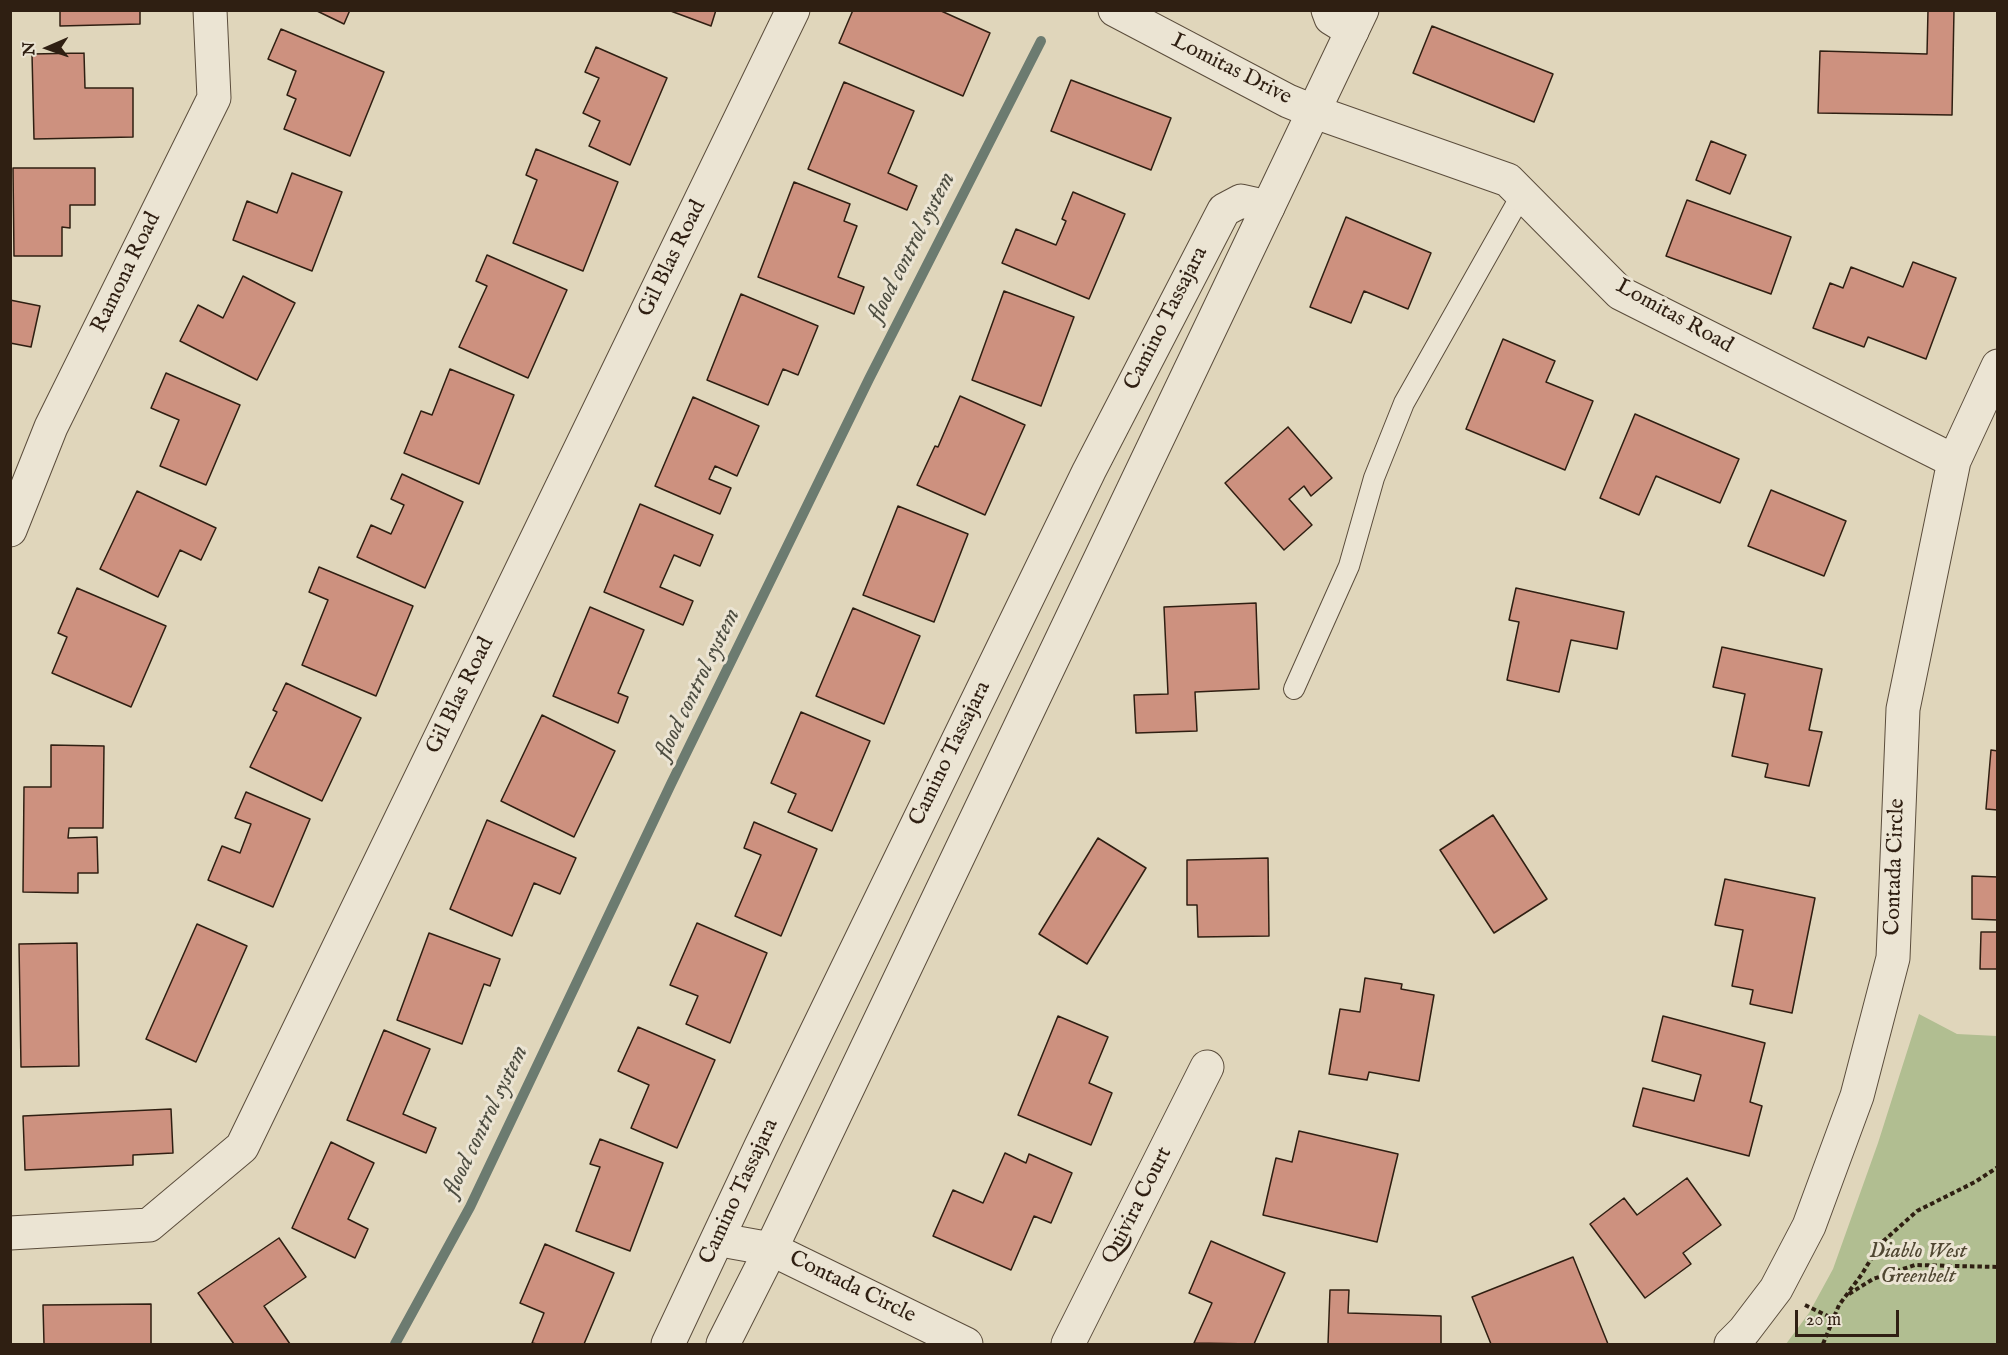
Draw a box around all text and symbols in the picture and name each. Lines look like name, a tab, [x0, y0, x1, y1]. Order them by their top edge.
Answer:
north arrow	[18, 18, 78, 78]
street label: Lomitas Drive	[1166, 28, 1296, 112]
text: N	[20, 41, 40, 56]
water label: flood control system	[863, 168, 963, 326]
street label: Gil Blas Road	[633, 196, 713, 322]
street label: Ramona Road	[87, 209, 167, 337]
street label: Camino Tassajara	[1119, 243, 1215, 395]
street label: Lomitas Road	[1611, 274, 1737, 360]
water label: flood control system	[650, 604, 748, 764]
street label: Gil Blas Road	[421, 633, 501, 759]
street label: Camino Tassajara	[905, 677, 997, 831]
street label: Contada Circle	[1880, 798, 1912, 936]
water label: flood control system	[438, 1041, 536, 1201]
street label: Camino Tassajara	[695, 1115, 785, 1269]
street label: Quivira Court	[1097, 1143, 1179, 1269]
park label: Diablo West Greenbelt	[1869, 1239, 1967, 1290]
street label: Contada Circle	[784, 1246, 920, 1330]
scale bar	[1798, 1298, 1902, 1336]
text: 20 m	[1806, 1309, 1841, 1332]

